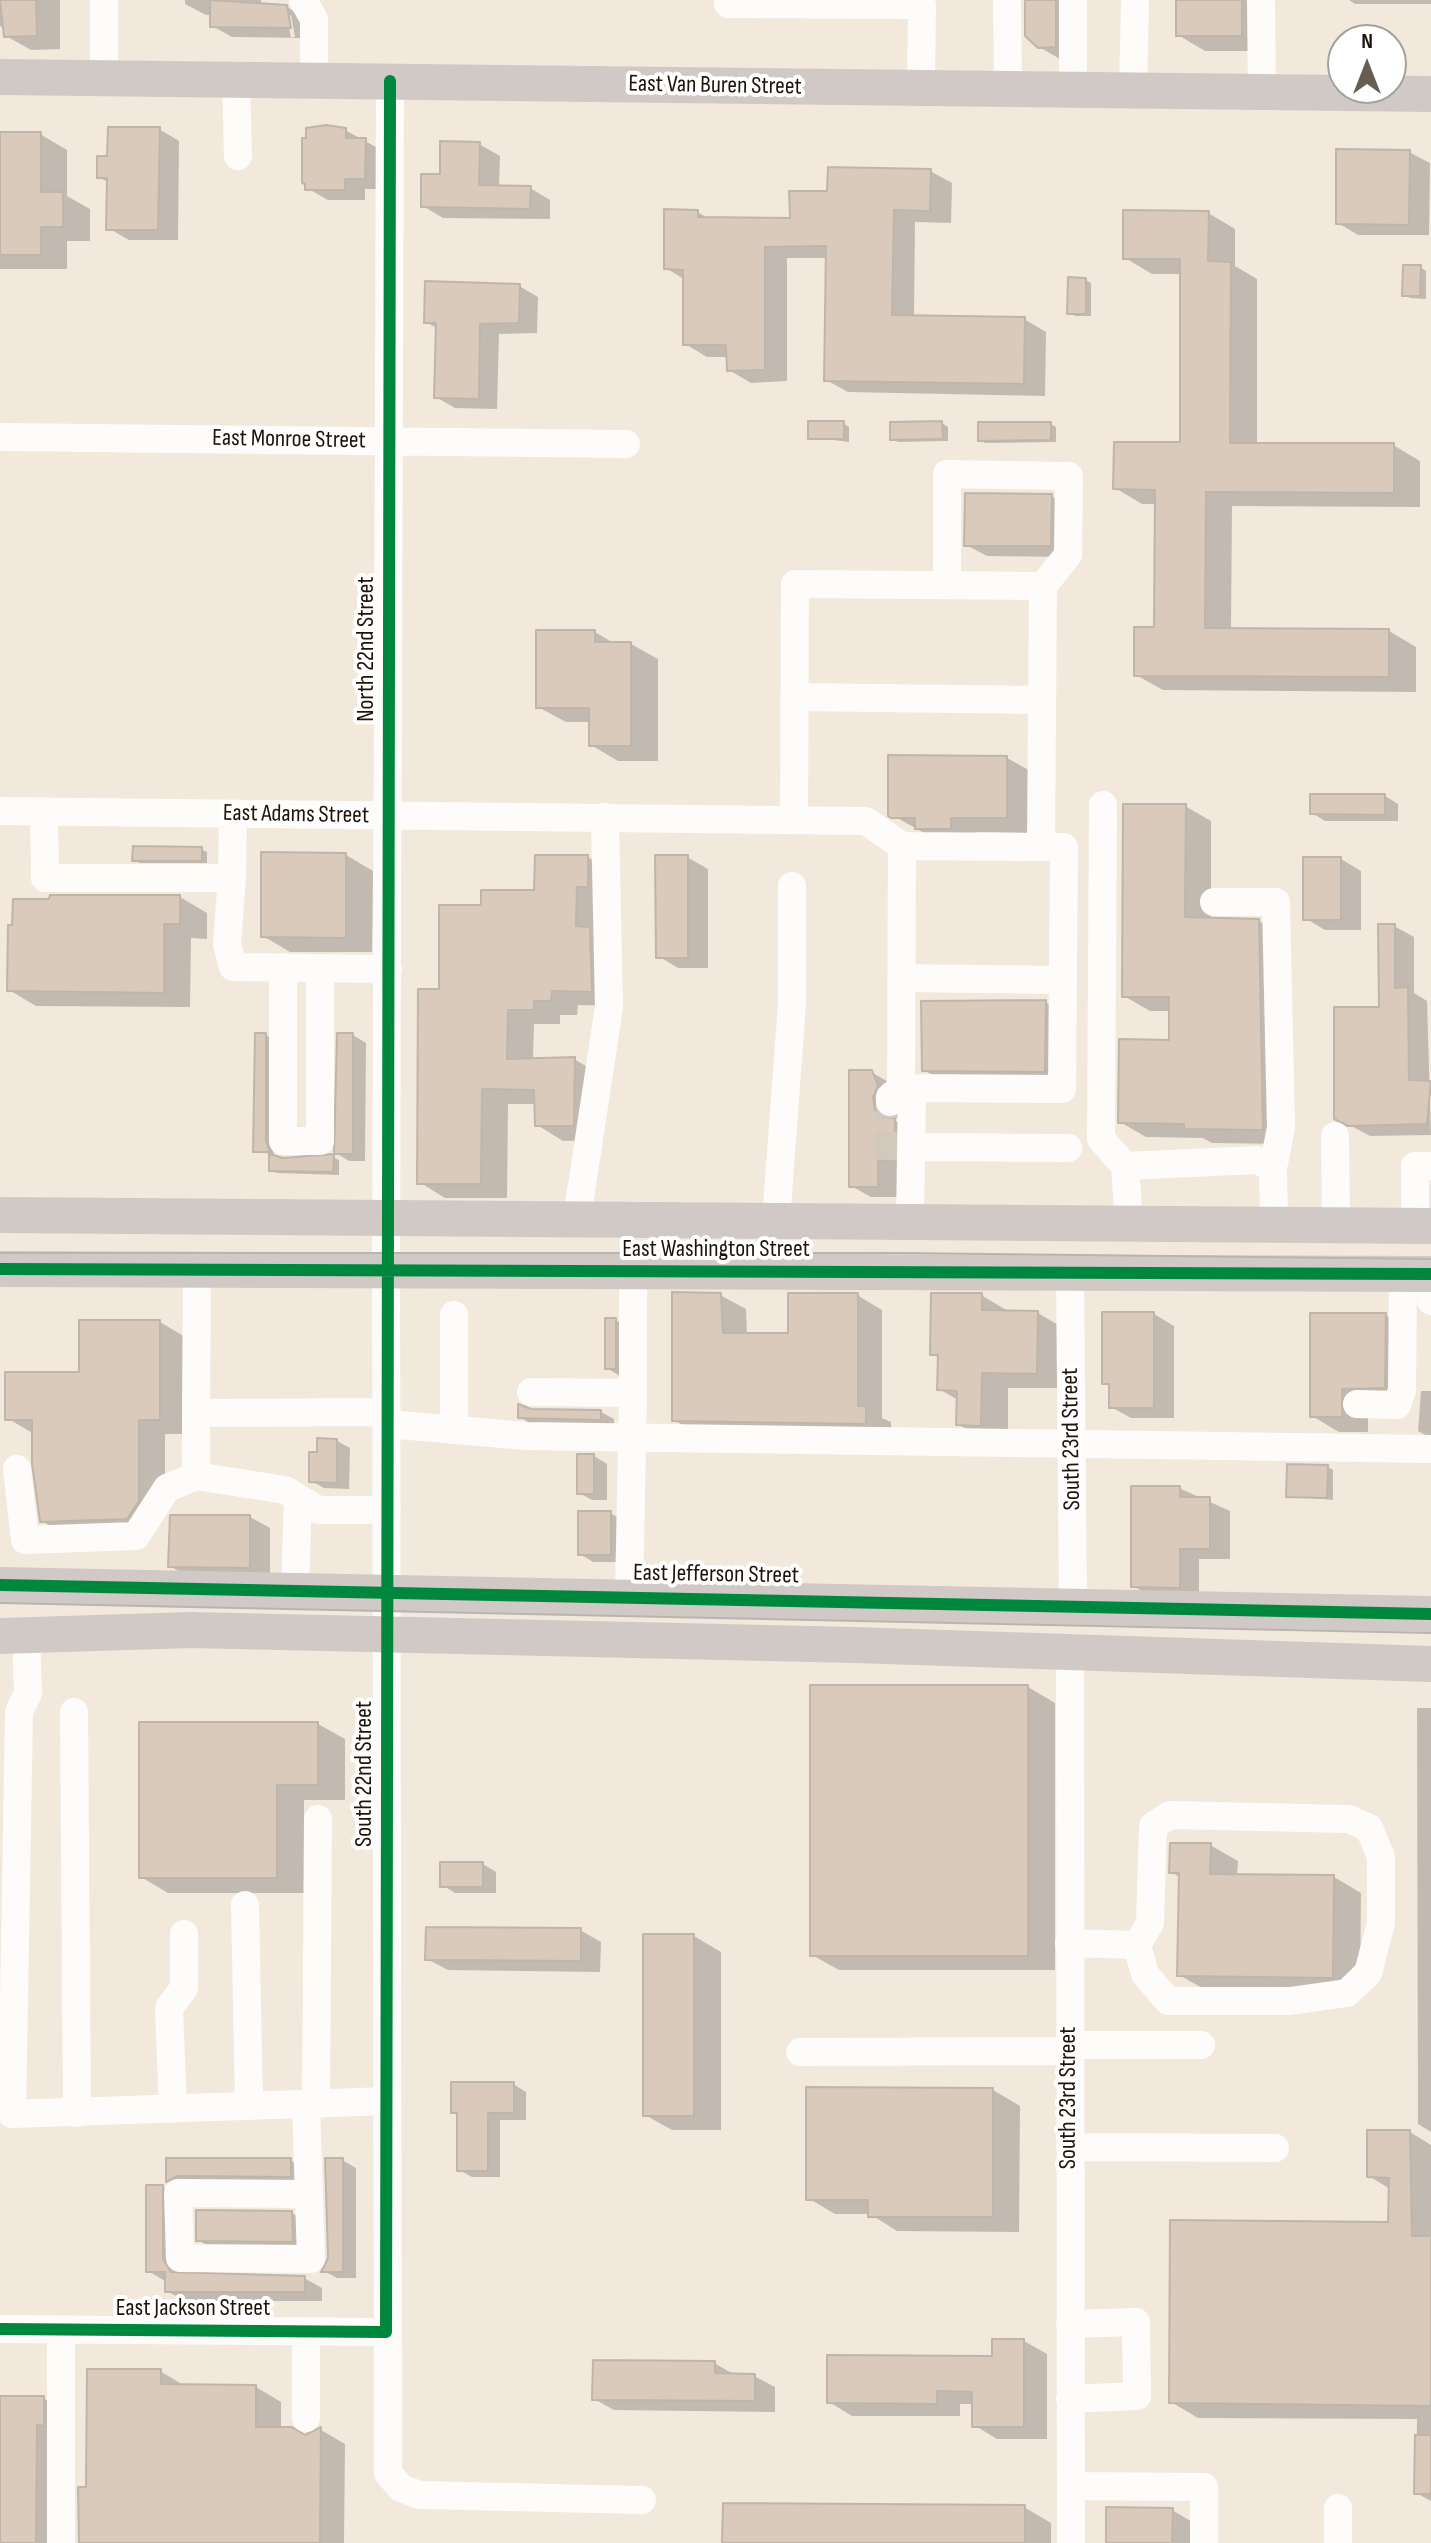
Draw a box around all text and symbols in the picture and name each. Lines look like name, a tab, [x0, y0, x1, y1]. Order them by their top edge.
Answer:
north arrow	[1327, 24, 1407, 104]
text: N	[1361, 28, 1373, 55]
street label: East Van Buren Street	[628, 70, 802, 102]
street label: East Monroe Street	[212, 424, 366, 456]
street label: North 22nd Street	[353, 576, 381, 722]
street label: East Adams Street	[223, 799, 369, 831]
street label: East Washington Street	[622, 1236, 810, 1264]
street label: South 23rd Street	[1056, 1367, 1088, 1511]
street label: East Jefferson Street	[633, 1559, 799, 1591]
street label: South 22nd Street	[351, 1701, 379, 1847]
street label: South 23rd Street	[1055, 2027, 1083, 2169]
street label: East Jackson Street	[116, 2295, 270, 2323]

